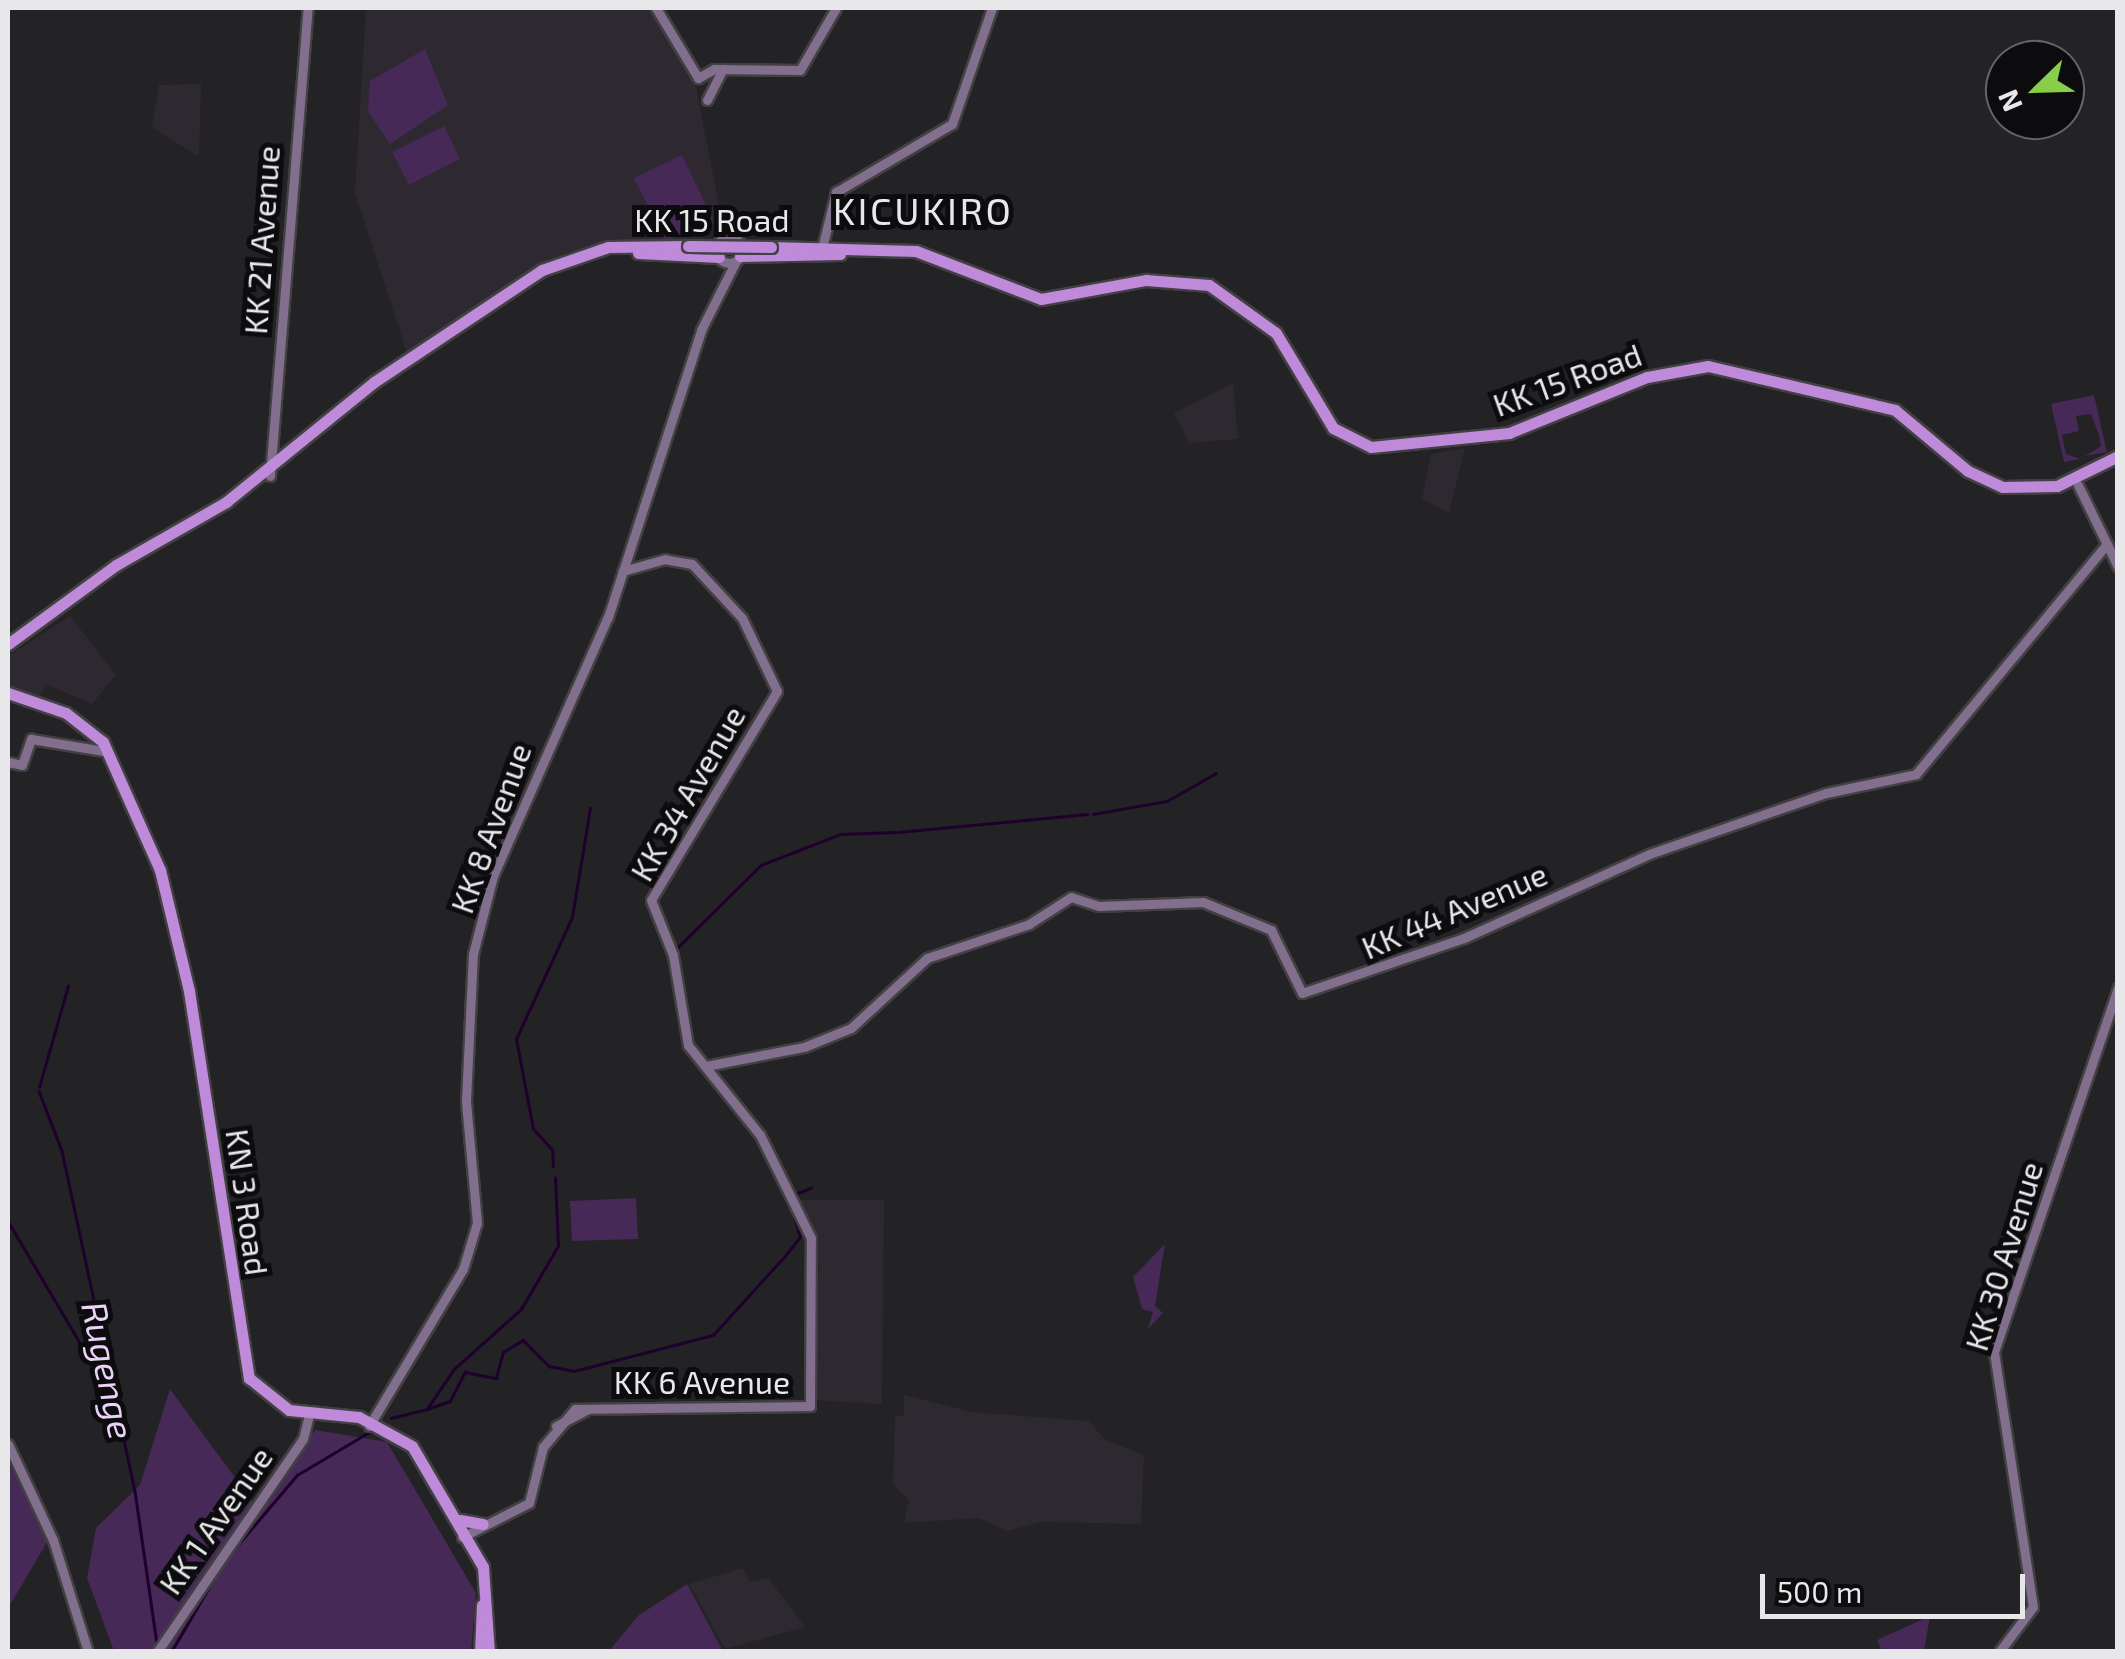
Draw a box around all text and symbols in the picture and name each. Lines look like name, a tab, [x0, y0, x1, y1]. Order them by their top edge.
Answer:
north arrow	[1985, 40, 2085, 140]
text: N	[1990, 85, 2029, 117]
street label: KK 21 Avenue	[235, 144, 287, 336]
district label: KICUKIRO	[833, 188, 1013, 234]
street label: KK 15 Road	[634, 200, 790, 238]
street label: KK 15 Road	[1487, 334, 1647, 424]
street label: KK 34 Avenue	[621, 698, 753, 888]
street label: KK 8 Avenue	[441, 737, 539, 919]
street label: KK 44 Avenue	[1355, 854, 1553, 966]
street label: KN 3 Road	[219, 1126, 277, 1278]
street label: KK 30 Avenue	[1956, 1156, 2050, 1356]
water label: Rugenge	[74, 1297, 144, 1443]
street label: KK 6 Avenue	[613, 1362, 791, 1400]
street label: KK 1 Avenue	[150, 1439, 280, 1601]
scale bar	[1765, 1554, 2030, 1616]
text: 500 m	[1777, 1573, 1862, 1609]

